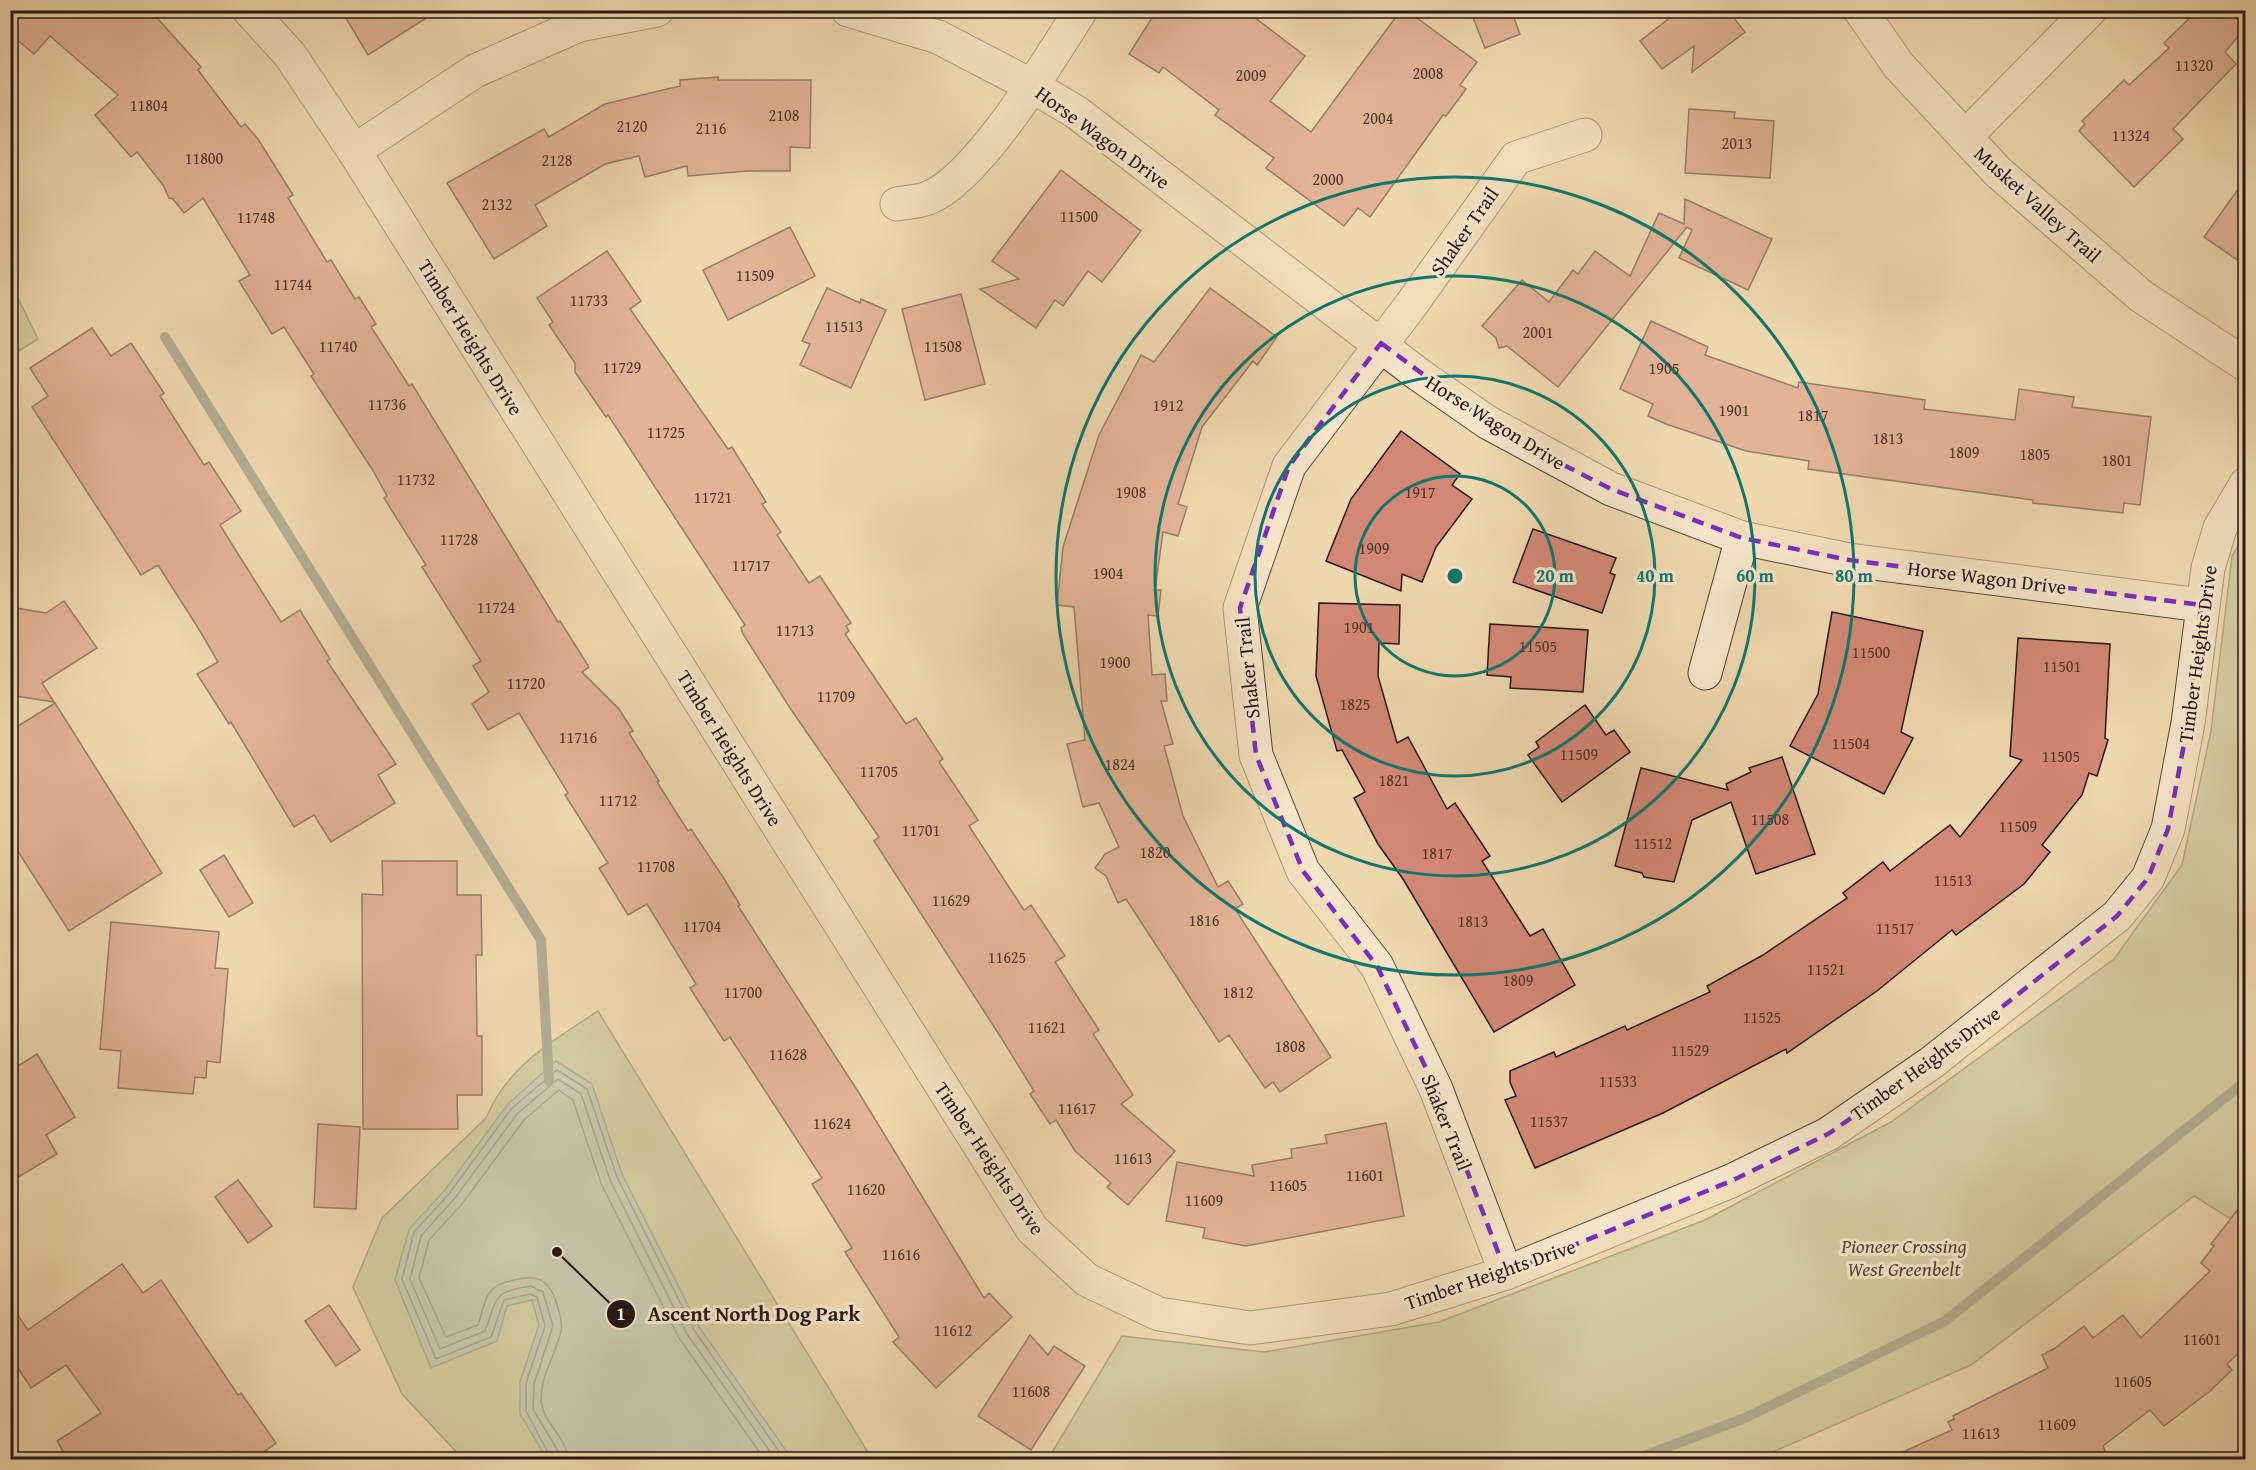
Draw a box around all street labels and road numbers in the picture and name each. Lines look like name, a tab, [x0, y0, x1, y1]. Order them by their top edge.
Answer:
street label: Horse Wagon Drive	[1030, 78, 1176, 196]
street label: Musket Valley Trail	[1968, 139, 2108, 269]
street label: Shaker Trail	[1423, 181, 1505, 281]
street label: Timber Heights Drive	[411, 253, 531, 421]
street label: Horse Wagon Drive	[1421, 367, 1571, 477]
street label: Horse Wagon Drive	[1906, 553, 2068, 601]
street label: Timber Heights Drive	[2170, 563, 2224, 745]
street label: Shaker Trail	[1227, 615, 1267, 720]
street label: Timber Heights Drive	[670, 664, 790, 832]
street label: Timber Heights Drive	[1844, 999, 2006, 1127]
street label: Shaker Trail	[1414, 1069, 1480, 1175]
street label: Timber Heights Drive	[928, 1076, 1052, 1240]
street label: Timber Heights Drive	[1401, 1231, 1579, 1317]

